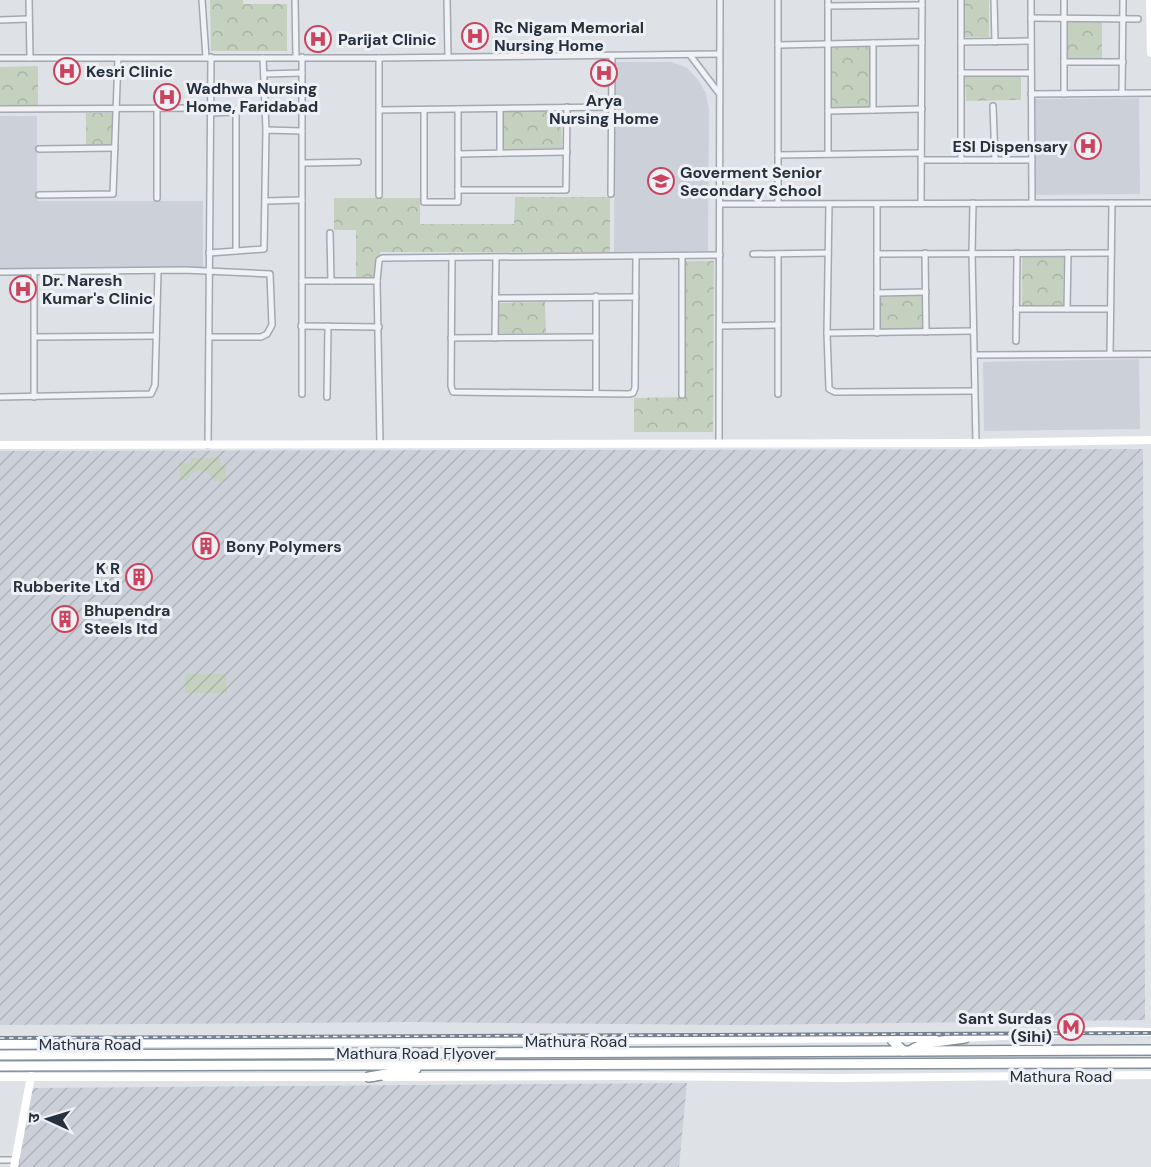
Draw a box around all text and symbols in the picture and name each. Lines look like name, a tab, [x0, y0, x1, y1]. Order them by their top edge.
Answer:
place label: Rc Nigam Memorial Nursing Home	[494, 17, 644, 56]
hospital icon: Rc Nigam Memorial Nursing Home	[460, 21, 490, 51]
hospital icon: Parijat Clinic	[303, 24, 333, 54]
place label: Parijat Clinic	[338, 29, 436, 50]
hospital icon: Kesri Clinic	[52, 56, 82, 86]
hospital icon: Arya Nursing Home	[589, 58, 619, 88]
place label: Kesri Clinic	[86, 61, 173, 82]
place label: Wadhwa Nursing Home, Faridabad	[186, 78, 318, 117]
hospital icon: Wadhwa Nursing Home, Faridabad	[152, 82, 182, 112]
place label: Arya Nursing Home	[549, 90, 659, 129]
hospital icon: ESI Dispensary	[1073, 131, 1103, 161]
place label: ESI Dispensary	[953, 136, 1068, 157]
place label: Goverment Senior Secondary School	[680, 162, 822, 201]
school or university icon: Goverment Senior Secondary School	[646, 166, 676, 196]
place label: Dr. Naresh Kumar's Clinic	[42, 270, 153, 309]
hospital icon: Dr. Naresh Kumar's Clinic	[8, 274, 38, 304]
building icon: Bony Polymers	[191, 531, 221, 561]
place label: Bony Polymers	[226, 536, 342, 557]
place label: K R Rubberite Ltd	[13, 558, 120, 597]
building icon: K R Rubberite Ltd	[124, 562, 154, 592]
place label: Bhupendra Steels ltd	[84, 600, 170, 639]
building icon: Bhupendra Steels ltd	[50, 604, 80, 634]
place label: Sant Surdas (Sihi)	[958, 1008, 1052, 1047]
metro station icon: Sant Surdas (Sihi)	[1056, 1012, 1086, 1042]
street label: Mathura Road	[525, 1031, 627, 1052]
street label: Mathura Road	[39, 1034, 141, 1055]
street label: Mathura Road Flyover	[336, 1043, 496, 1064]
street label: Mathura Road	[1010, 1066, 1112, 1087]
north arrow	[18, 1089, 78, 1149]
text: उ	[23, 1112, 44, 1123]

